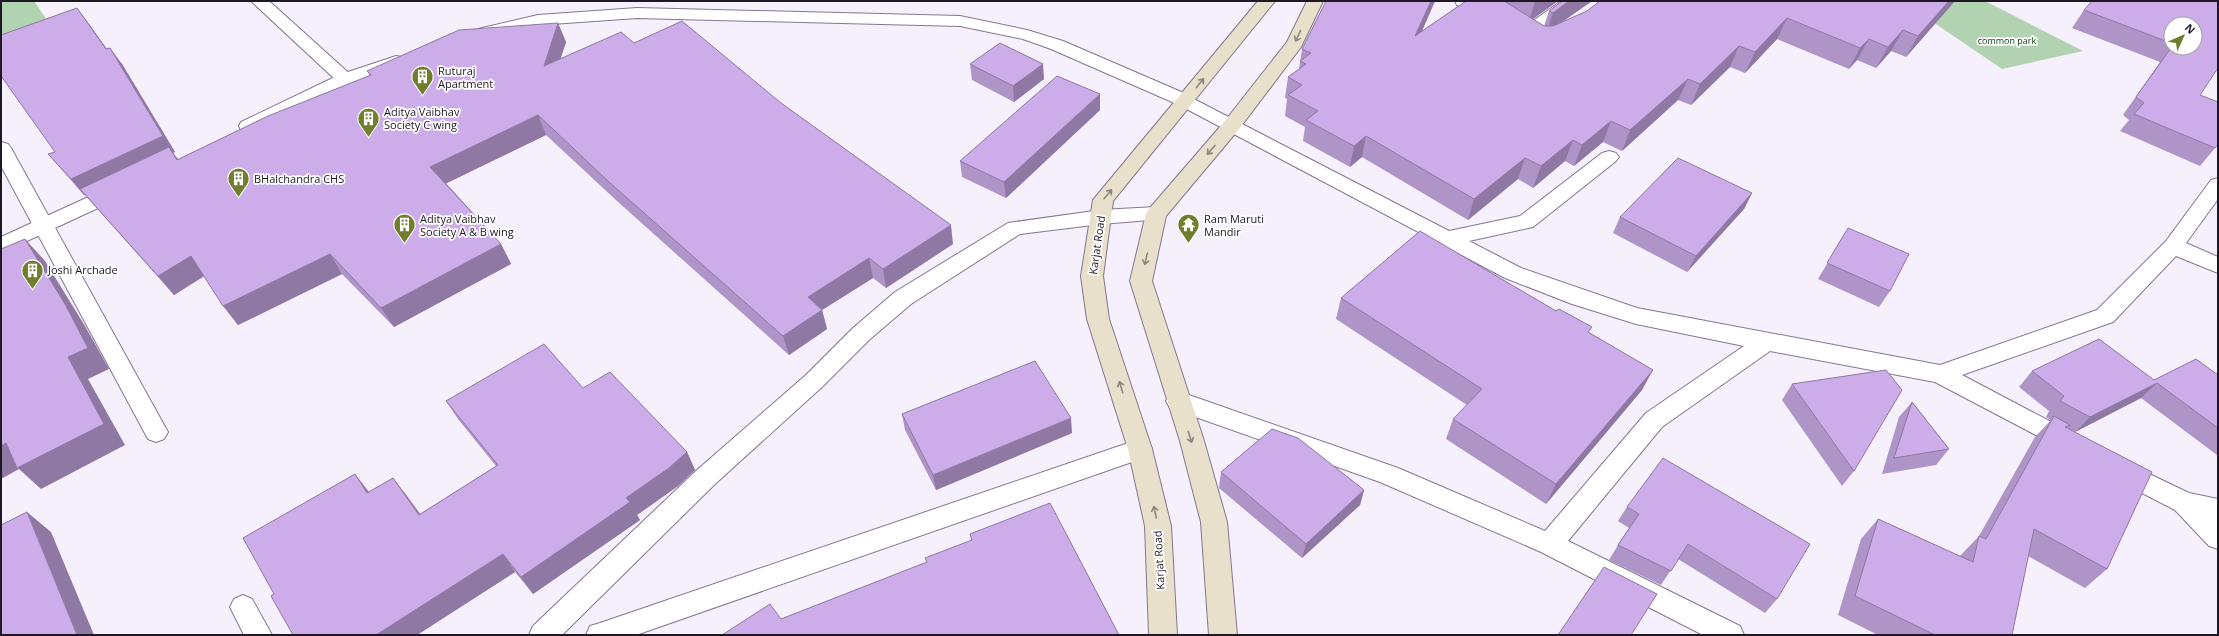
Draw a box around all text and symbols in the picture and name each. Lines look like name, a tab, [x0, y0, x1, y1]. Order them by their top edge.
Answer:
north arrow	[2163, 16, 2203, 56]
text: N	[2182, 20, 2199, 37]
one-way arrow	[1294, 30, 1301, 42]
park label: common park	[1978, 34, 2037, 47]
place label: Ruturaj Apartment	[438, 63, 493, 91]
building icon: Ruturaj Apartment	[409, 64, 435, 97]
one-way arrow	[1196, 78, 1205, 89]
place label: Aditya Vaibhav Society C wing	[384, 104, 460, 132]
building icon: Aditya Vaibhav Society C wing	[356, 105, 382, 138]
one-way arrow	[1206, 145, 1215, 156]
building icon: BHalchandra CHS	[225, 166, 251, 199]
place label: BHalchandra CHS	[254, 171, 344, 186]
one-way arrow	[1104, 188, 1113, 199]
place label: Aditya Vaibhav Society A & B wing	[420, 211, 514, 239]
place label: Ram Maruti Mandir	[1204, 211, 1264, 239]
building icon: Aditya Vaibhav Society A & B wing	[391, 212, 417, 245]
temple icon: Ram Maruti Mandir	[1176, 212, 1202, 245]
street label: Karjat Road	[1085, 215, 1108, 275]
one-way arrow	[1141, 252, 1149, 265]
building icon: Joshi Archade	[19, 257, 45, 290]
place label: Joshi Archade	[47, 262, 118, 277]
one-way arrow	[1117, 381, 1124, 394]
one-way arrow	[1187, 430, 1194, 443]
one-way arrow	[1150, 506, 1158, 519]
street label: Karjat Road	[1149, 530, 1168, 590]

